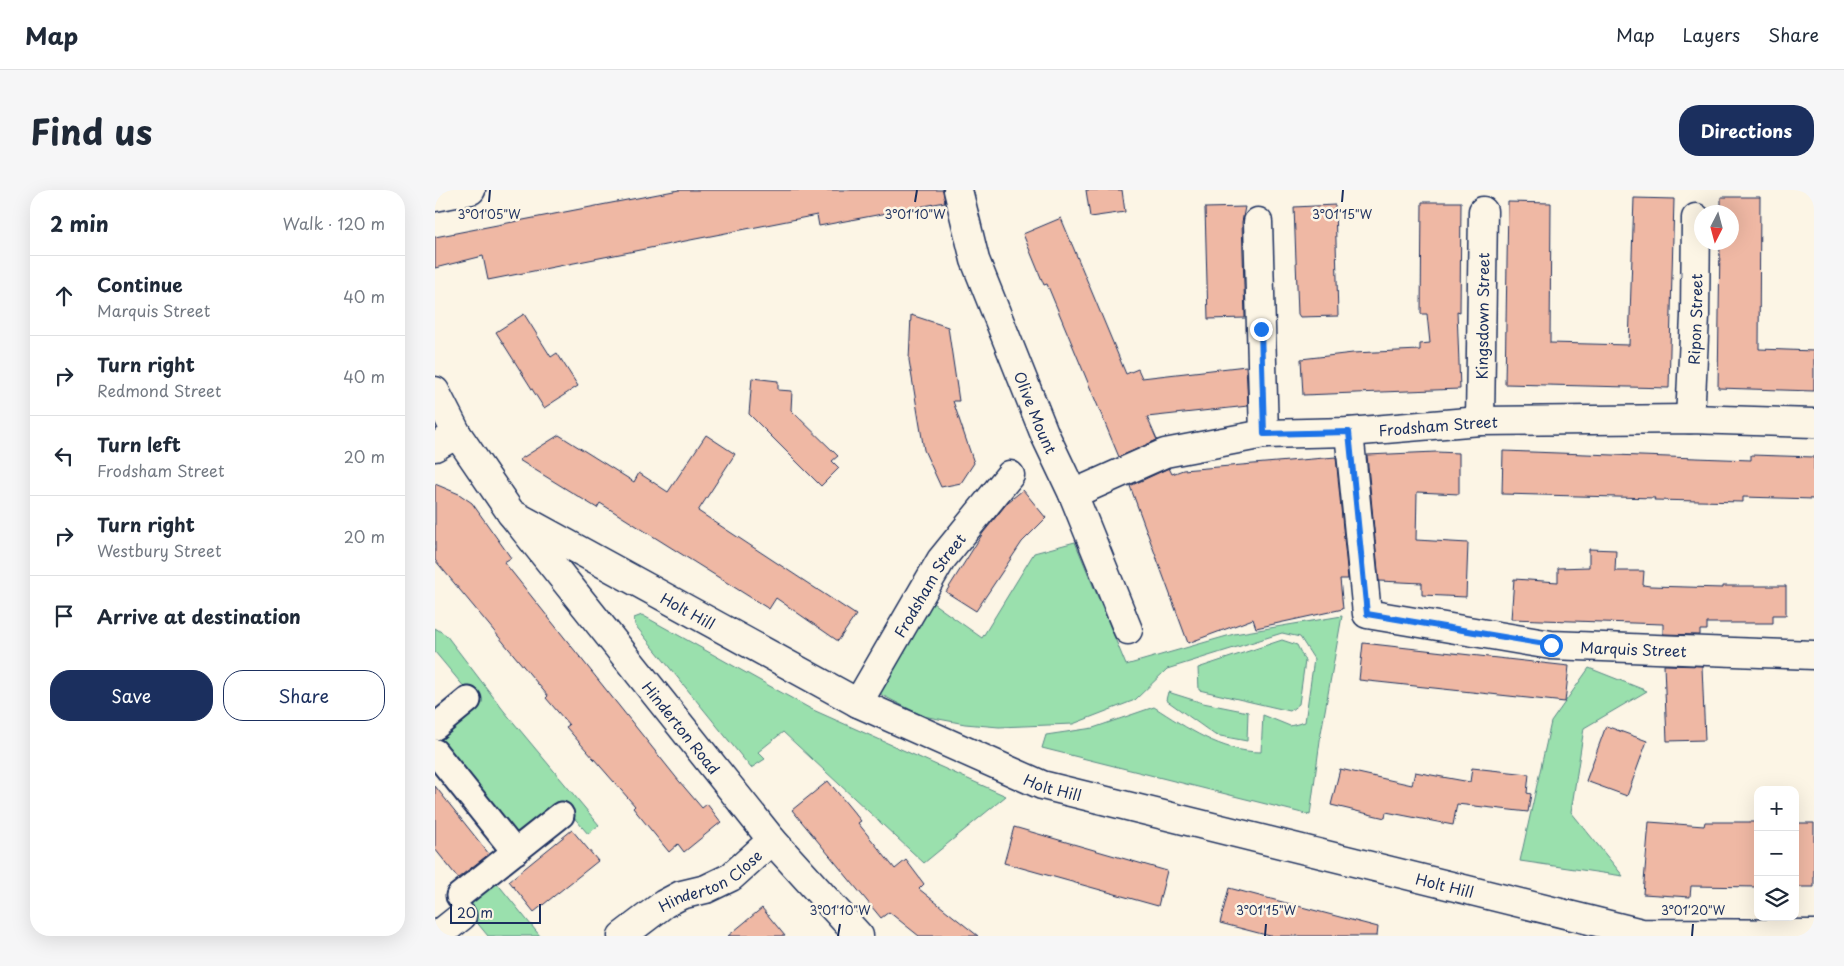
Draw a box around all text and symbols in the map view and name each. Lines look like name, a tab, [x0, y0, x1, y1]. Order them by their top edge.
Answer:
text: Map	[25, 17, 78, 53]
text: Map	[1616, 21, 1655, 48]
text: Layers	[1683, 21, 1740, 48]
text: Share	[1768, 21, 1819, 48]
text: Find us	[30, 104, 152, 157]
button: Directions	[1679, 105, 1814, 156]
text: 3°01'05"W	[457, 205, 521, 223]
text: 3°01'10"W	[884, 205, 946, 223]
text: 3°01'15"W	[1312, 205, 1373, 223]
north arrow	[1694, 205, 1739, 250]
text: 2 min	[50, 207, 109, 239]
text: Walk · 120 m	[283, 211, 385, 235]
street label: Kingsdown Street	[1469, 252, 1494, 380]
text: Continue	[97, 270, 183, 298]
street label: Ripon Street	[1681, 273, 1707, 365]
icon: ahead	[50, 282, 78, 310]
text: 40 m	[343, 284, 385, 308]
text: Marquis Street	[97, 298, 210, 322]
route end	[1250, 318, 1273, 341]
text: Turn right	[97, 350, 195, 378]
icon: right	[50, 362, 78, 390]
text: 40 m	[343, 364, 385, 388]
street label: Olive Mount	[1009, 367, 1064, 457]
text: Redmond Street	[97, 378, 221, 402]
street label: Frodsham Street	[1377, 409, 1498, 441]
text: Turn left	[97, 430, 181, 458]
icon: left	[50, 442, 78, 470]
text: 20 m	[344, 444, 385, 468]
text: Frodsham Street	[97, 458, 225, 482]
text: Turn right	[97, 510, 195, 538]
icon: right	[50, 522, 78, 550]
text: 20 m	[344, 524, 385, 548]
street label: Frodsham Street	[887, 527, 970, 641]
text: Westbury Street	[97, 538, 221, 562]
street label: Holt Hill	[657, 586, 720, 634]
icon: arrive	[50, 602, 78, 630]
text: Arrive at destination	[97, 602, 301, 630]
route start	[1540, 634, 1563, 657]
street label: Marquis Street	[1580, 635, 1687, 662]
button: Save	[50, 670, 213, 721]
button: Share	[223, 670, 385, 721]
street label: Hinderton Road	[638, 676, 726, 779]
street label: Holt Hill	[1020, 767, 1084, 806]
map controls	[1754, 786, 1799, 921]
button: +	[1754, 786, 1799, 831]
button: −	[1754, 831, 1799, 876]
street label: Hinderton Close	[654, 843, 766, 917]
street label: Holt Hill	[1413, 866, 1476, 903]
button: layers	[1754, 876, 1799, 921]
scale bar	[450, 901, 541, 924]
text: 3°01'10"W	[809, 901, 871, 919]
text: 3°01'15"W	[1236, 901, 1297, 919]
text: 3°01'20"W	[1661, 901, 1726, 919]
text: 20 m	[457, 902, 493, 923]

